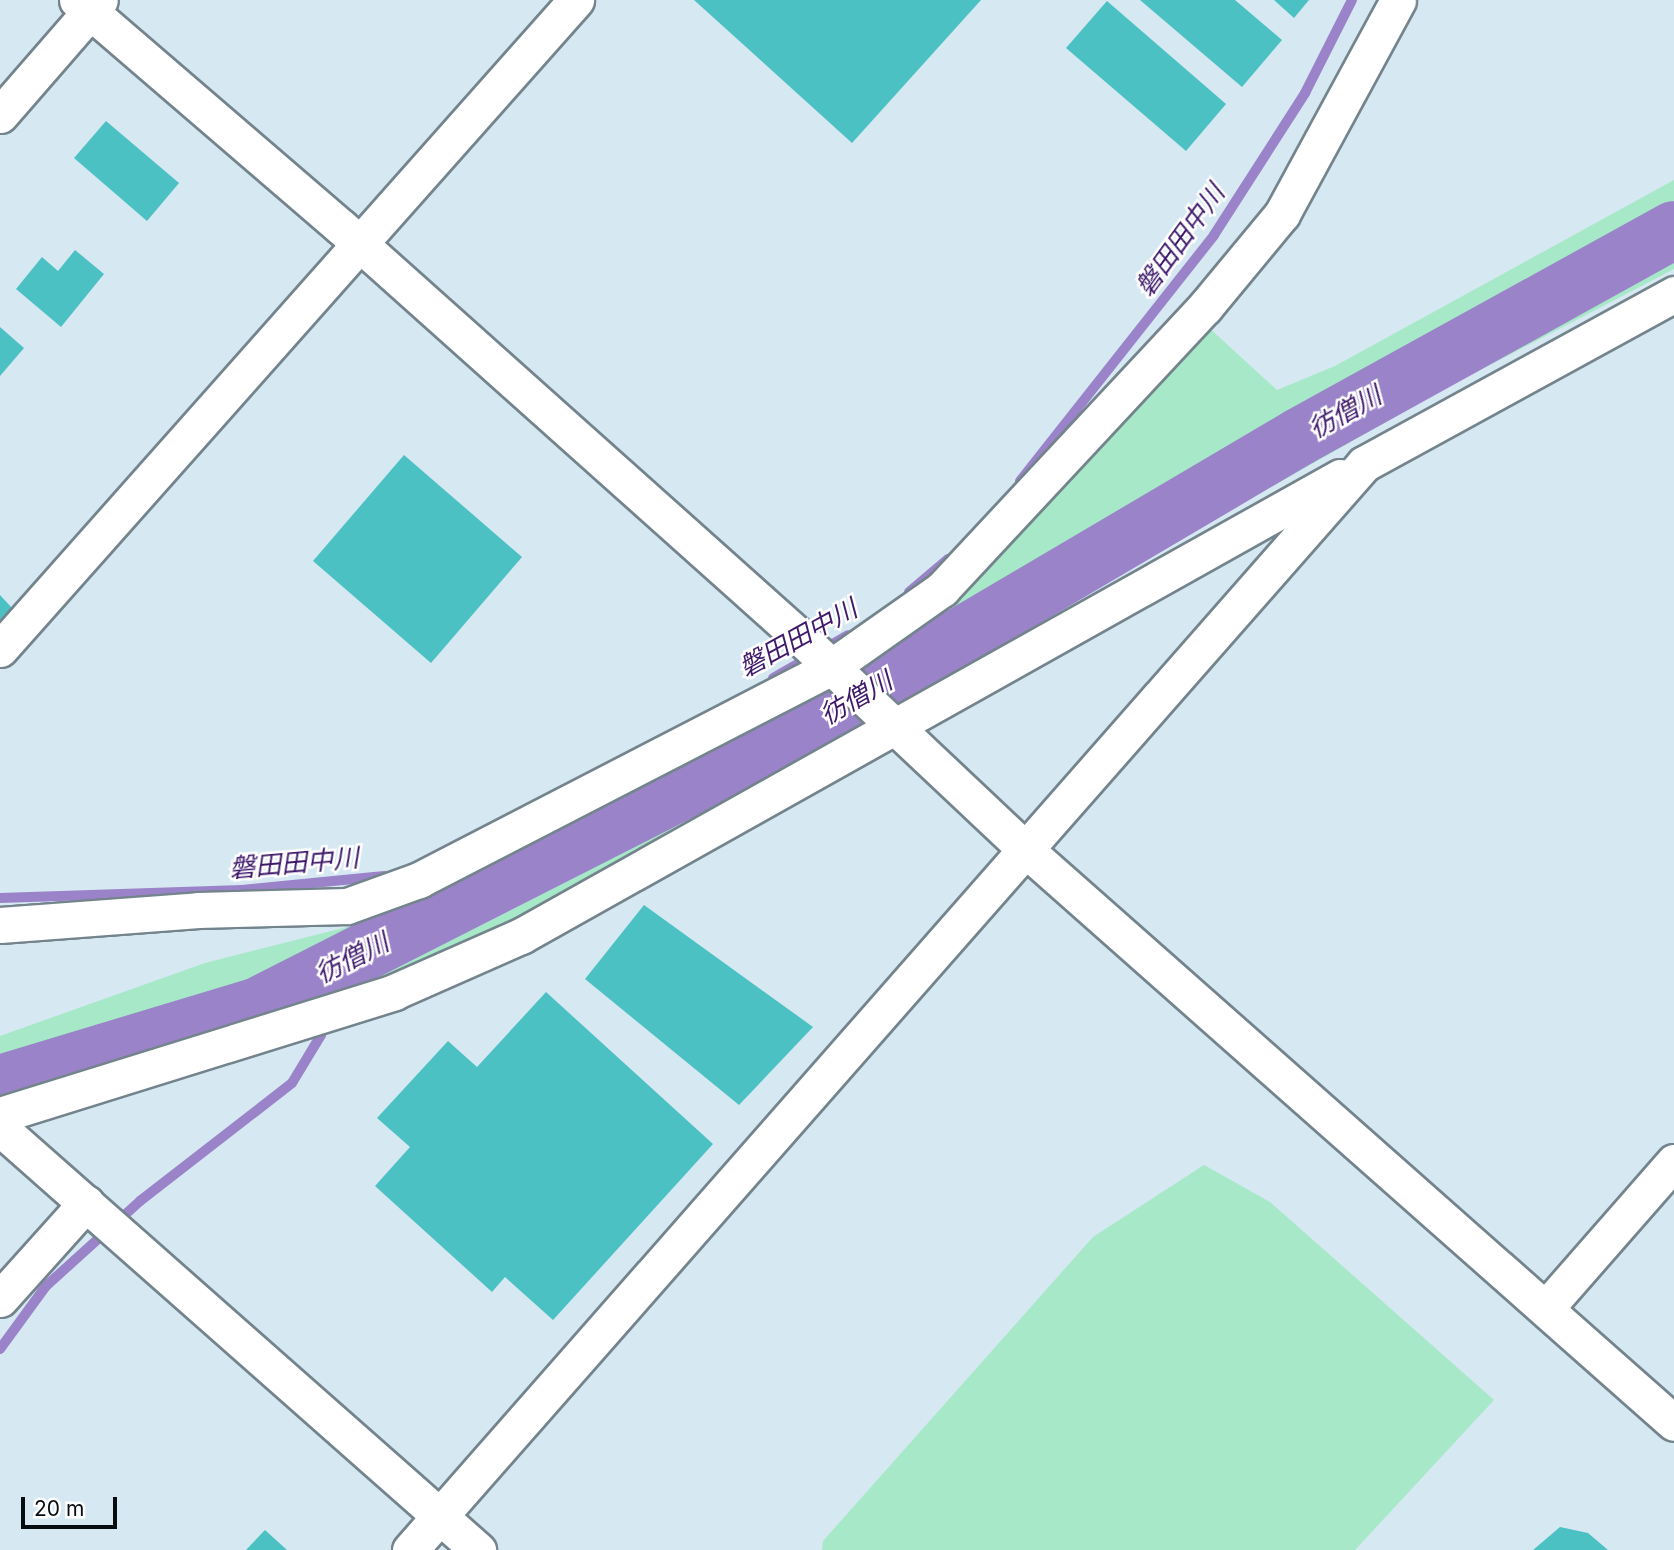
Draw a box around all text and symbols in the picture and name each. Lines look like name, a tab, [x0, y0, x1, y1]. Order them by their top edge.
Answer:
water label: 磐田田中川	[1129, 178, 1231, 302]
water label: 彷僧川	[1303, 379, 1387, 445]
water label: 磐田田中川	[734, 593, 862, 683]
water label: 彷僧川	[814, 665, 898, 731]
water label: 磐田田中川	[228, 842, 360, 884]
water label: 彷僧川	[310, 926, 394, 990]
scale bar	[24, 1484, 121, 1528]
text: 20 m	[34, 1496, 84, 1521]

